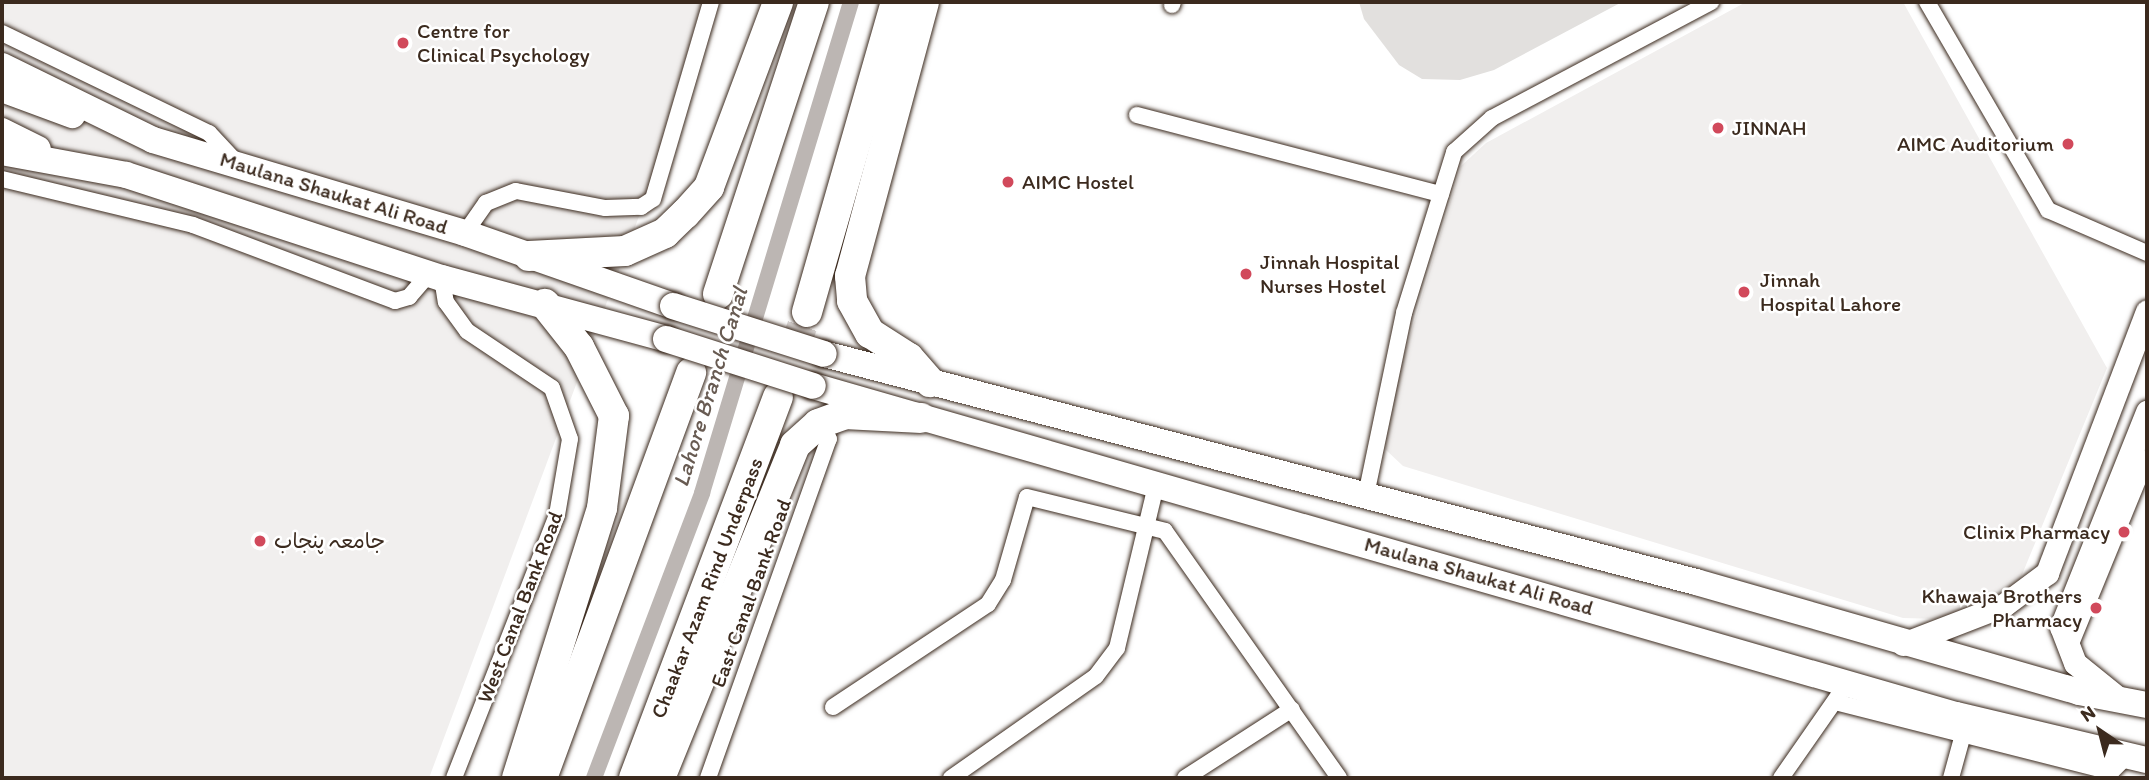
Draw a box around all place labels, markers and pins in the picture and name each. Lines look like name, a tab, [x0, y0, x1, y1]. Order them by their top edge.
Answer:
place label: Centre for Clinical Psychology	[417, 18, 590, 68]
marker: Centre for Clinical Psychology	[395, 35, 411, 51]
place label: JINNAH	[1732, 115, 1806, 141]
marker: JINNAH	[1710, 120, 1726, 136]
place label: AIMC Auditorium	[1897, 131, 2054, 157]
marker: AIMC Auditorium	[2060, 136, 2076, 152]
place label: AIMC Hostel	[1022, 169, 1134, 195]
marker: AIMC Hostel	[1000, 174, 1016, 190]
place label: Jinnah Hospital Nurses Hostel	[1260, 249, 1400, 299]
marker: Jinnah Hospital Nurses Hostel	[1238, 266, 1254, 282]
place label: Jinnah Hospital Lahore	[1760, 267, 1901, 317]
marker: Jinnah Hospital Lahore	[1734, 282, 1754, 302]
place label: Clinix Pharmacy	[1964, 519, 2110, 545]
marker: Clinix Pharmacy	[2116, 524, 2132, 540]
place label: جامعہ پنجاب	[274, 528, 385, 554]
marker: جامعہ پنجاب	[252, 533, 268, 549]
place label: Khawaja Brothers Pharmacy	[1922, 583, 2082, 633]
marker: Khawaja Brothers Pharmacy	[2088, 600, 2104, 616]

